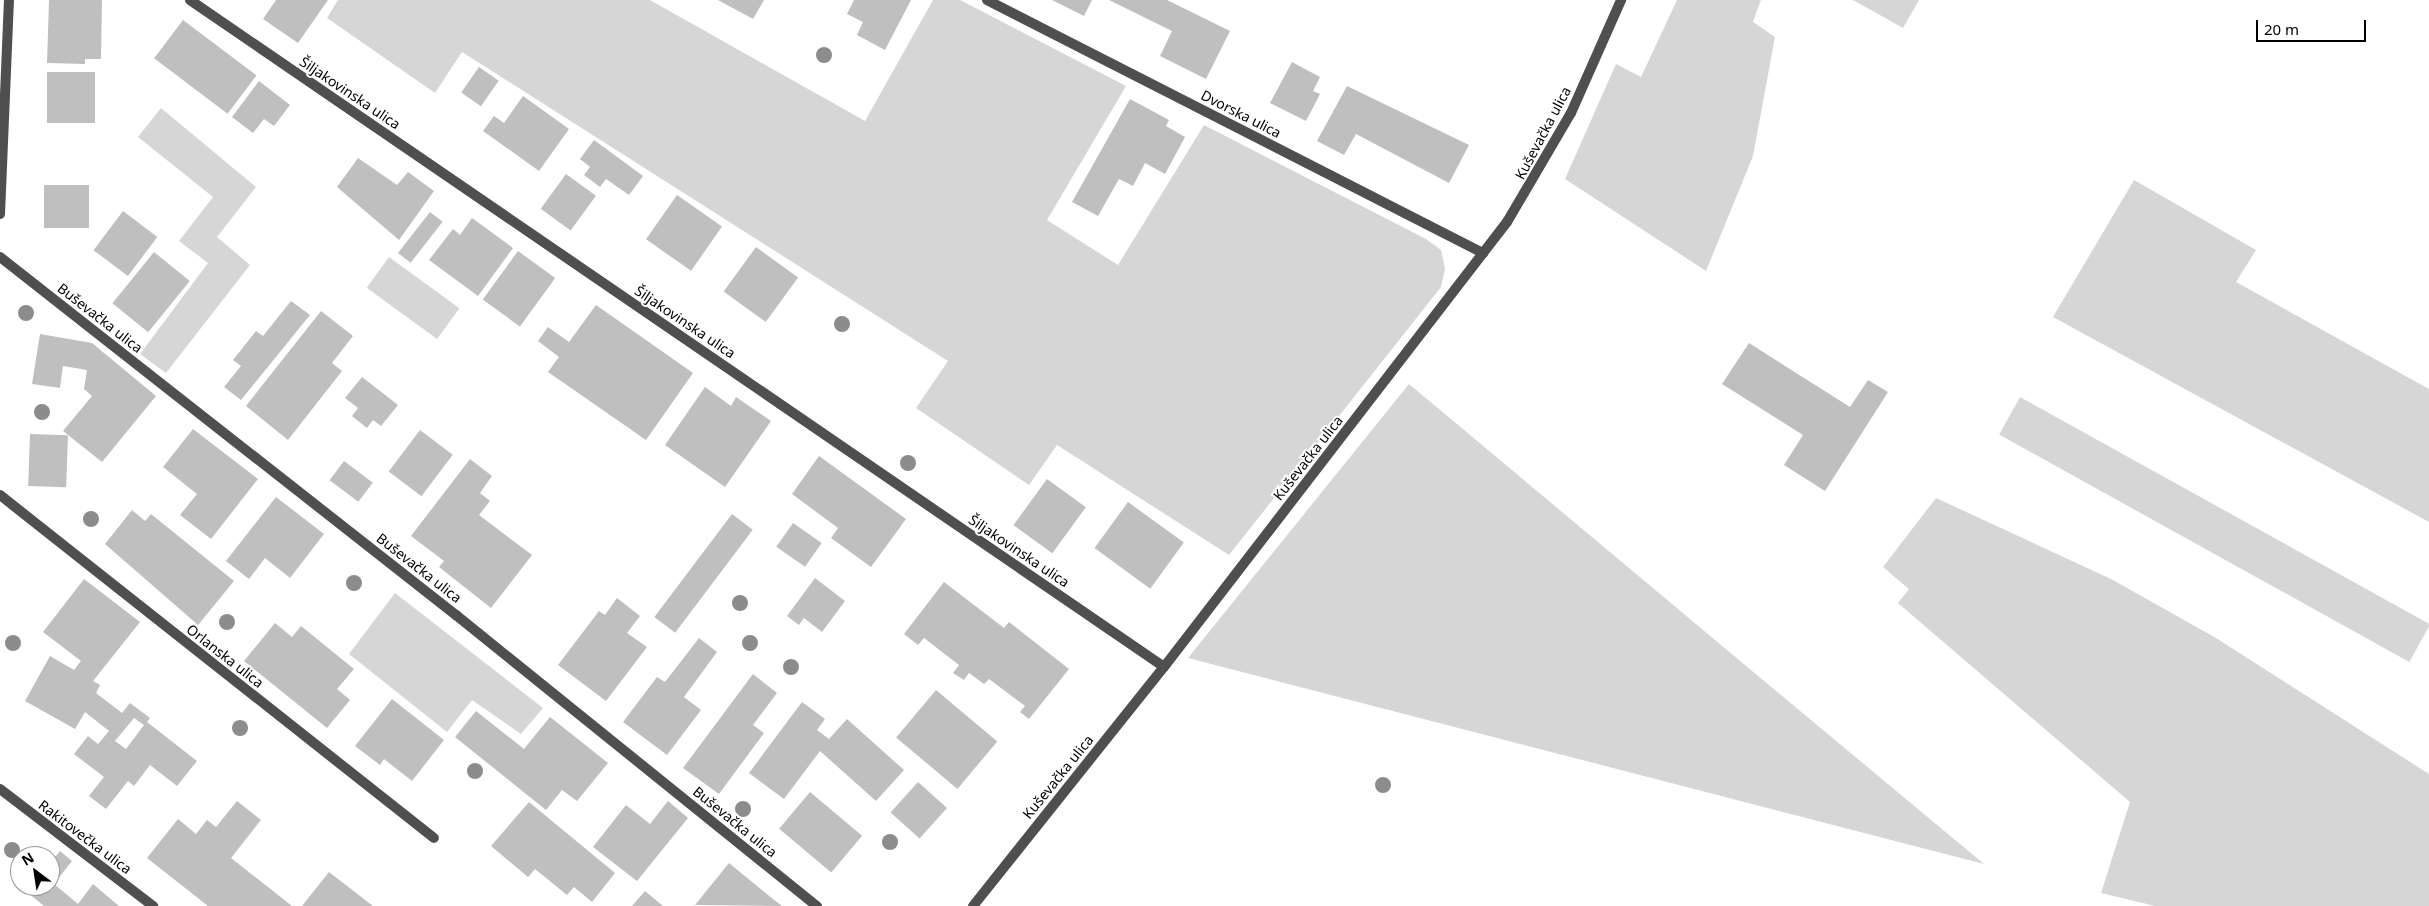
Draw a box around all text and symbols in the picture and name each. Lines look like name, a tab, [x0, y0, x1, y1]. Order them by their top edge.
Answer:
scale bar	[2259, 10, 2369, 42]
text: 20 m	[2264, 19, 2299, 39]
street label: Šiljakovinska ulica	[297, 53, 403, 133]
street label: Kuševačka ulica	[1511, 84, 1575, 182]
street label: Dvorska ulica	[1198, 87, 1284, 141]
street label: Buševačka ulica	[54, 280, 146, 356]
street label: Šiljakovinska ulica	[632, 282, 738, 362]
street label: Kuševačka ulica	[1270, 412, 1346, 504]
street label: Šiljakovinska ulica	[966, 511, 1072, 591]
street label: Buševačka ulica	[373, 530, 465, 606]
street label: Orlanska ulica	[183, 621, 267, 691]
street label: Kuševačka ulica	[1019, 732, 1097, 822]
street label: Buševačka ulica	[690, 783, 780, 861]
street label: Rakitovečka ulica	[35, 797, 135, 877]
north arrow	[10, 846, 60, 896]
text: N	[18, 847, 37, 870]

